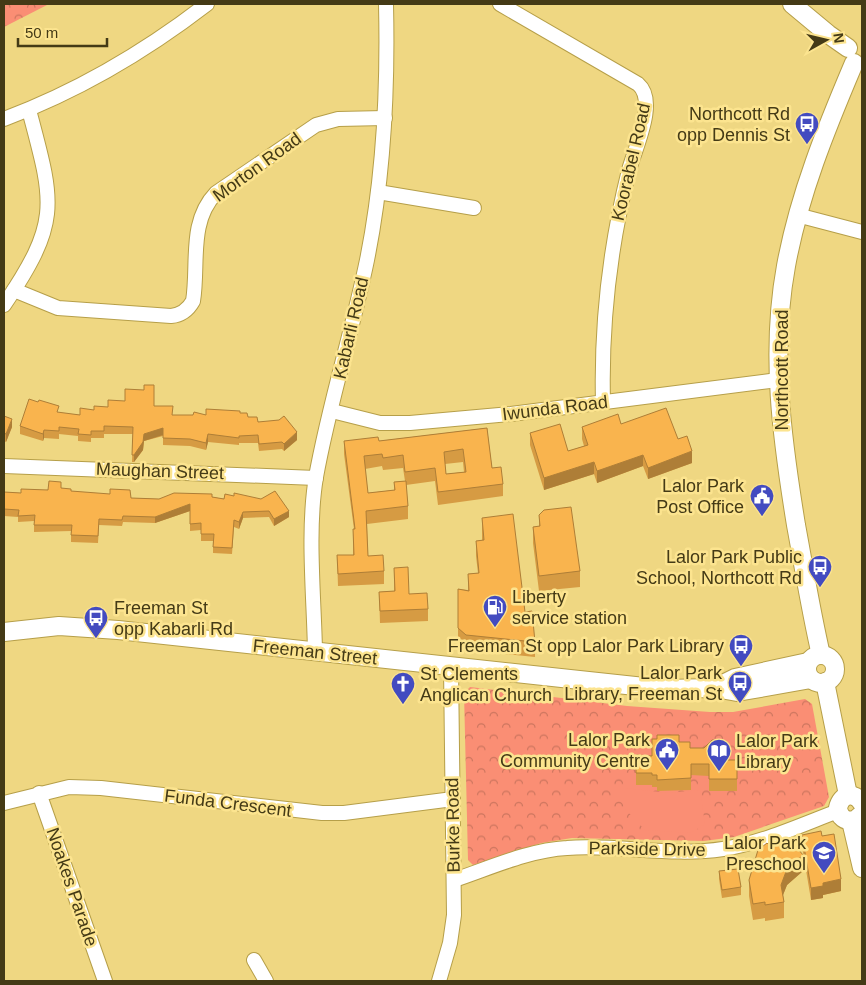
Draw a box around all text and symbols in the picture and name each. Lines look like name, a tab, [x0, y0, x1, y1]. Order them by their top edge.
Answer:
scale bar	[18, 15, 106, 47]
north arrow	[801, 15, 851, 65]
text: 50 m	[25, 24, 58, 41]
text: N	[830, 32, 848, 44]
street label: Koorabel Road	[608, 101, 654, 223]
place label: Northcott Rd opp Dennis St	[677, 104, 790, 145]
bus stop icon: Northcott Rd opp Dennis St	[794, 111, 820, 145]
street label: Morton Road	[209, 128, 305, 206]
street label: Kabarli Road	[330, 275, 372, 381]
street label: Northcott Road	[772, 309, 792, 431]
street label: Iwunda Road	[501, 392, 609, 424]
street label: Maughan Street	[96, 459, 224, 483]
place label: Lalor Park Post Office	[656, 476, 745, 517]
public building icon: Lalor Park Post Office	[749, 483, 775, 517]
place label: Lalor Park Public School, Northcott Rd	[636, 547, 802, 588]
bus stop icon: Lalor Park Public School, Northcott Rd	[807, 554, 833, 588]
place label: Liberty service station	[512, 587, 627, 628]
fuel station icon: Liberty service station	[482, 594, 508, 628]
place label: Freeman St opp Kabarli Rd	[114, 598, 233, 639]
bus stop icon: Freeman St opp Kabarli Rd	[83, 605, 109, 639]
bus stop icon: Freeman St opp Lalor Park Library	[728, 633, 754, 667]
street label: Freeman Street	[252, 636, 378, 668]
place label: Freeman St opp Lalor Park Library	[448, 636, 724, 656]
place label: Lalor Park Library, Freeman St	[564, 663, 723, 704]
place label: St Clements Anglican Church	[420, 664, 552, 705]
bus stop icon: Lalor Park Library, Freeman St	[727, 670, 753, 704]
church icon: St Clements Anglican Church	[390, 671, 416, 705]
place label: Lalor Park Community Centre	[500, 730, 651, 771]
place label: Lalor Park Library	[736, 731, 819, 772]
public building icon: Lalor Park Community Centre	[654, 737, 680, 771]
library icon: Lalor Park Library	[706, 738, 732, 772]
street label: Burke Road	[442, 777, 464, 873]
street label: Funda Crescent	[163, 785, 293, 821]
street label: Noakes Parade	[42, 825, 102, 949]
place label: Lalor Park Preschool	[724, 833, 807, 874]
street label: Parkside Drive	[588, 838, 706, 860]
school or university icon: Lalor Park Preschool	[811, 840, 837, 874]

